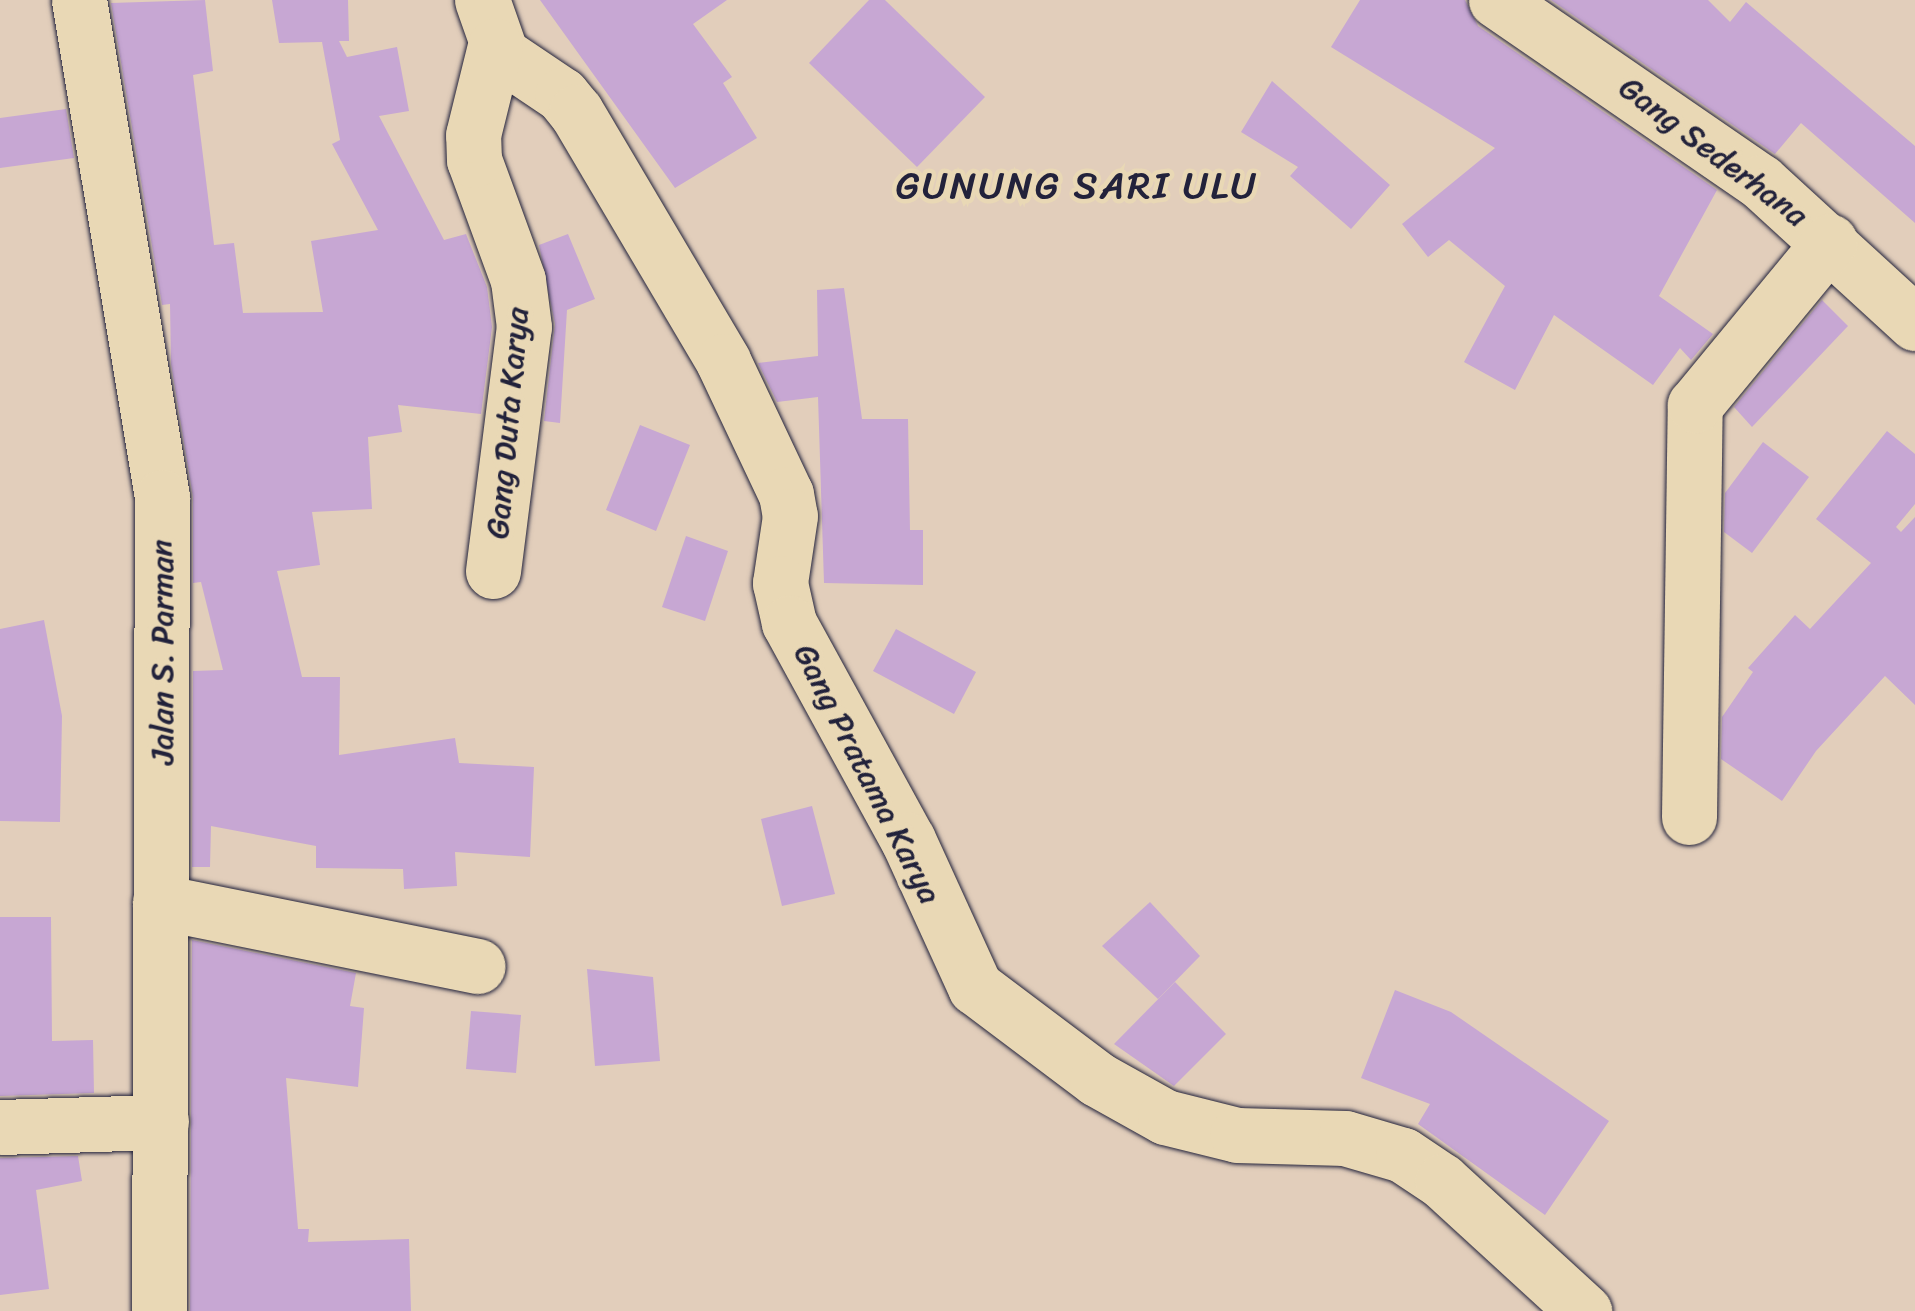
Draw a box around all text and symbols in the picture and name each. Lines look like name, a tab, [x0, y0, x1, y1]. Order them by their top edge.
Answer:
street label: Gang Sederhana	[1611, 68, 1815, 236]
district label: GUNUNG SARI ULU	[897, 163, 1257, 209]
street label: Gang Duta Karya	[479, 305, 537, 541]
street label: Jalan S. Parman	[144, 539, 182, 765]
street label: Gang Pratama Karya	[785, 638, 949, 910]

